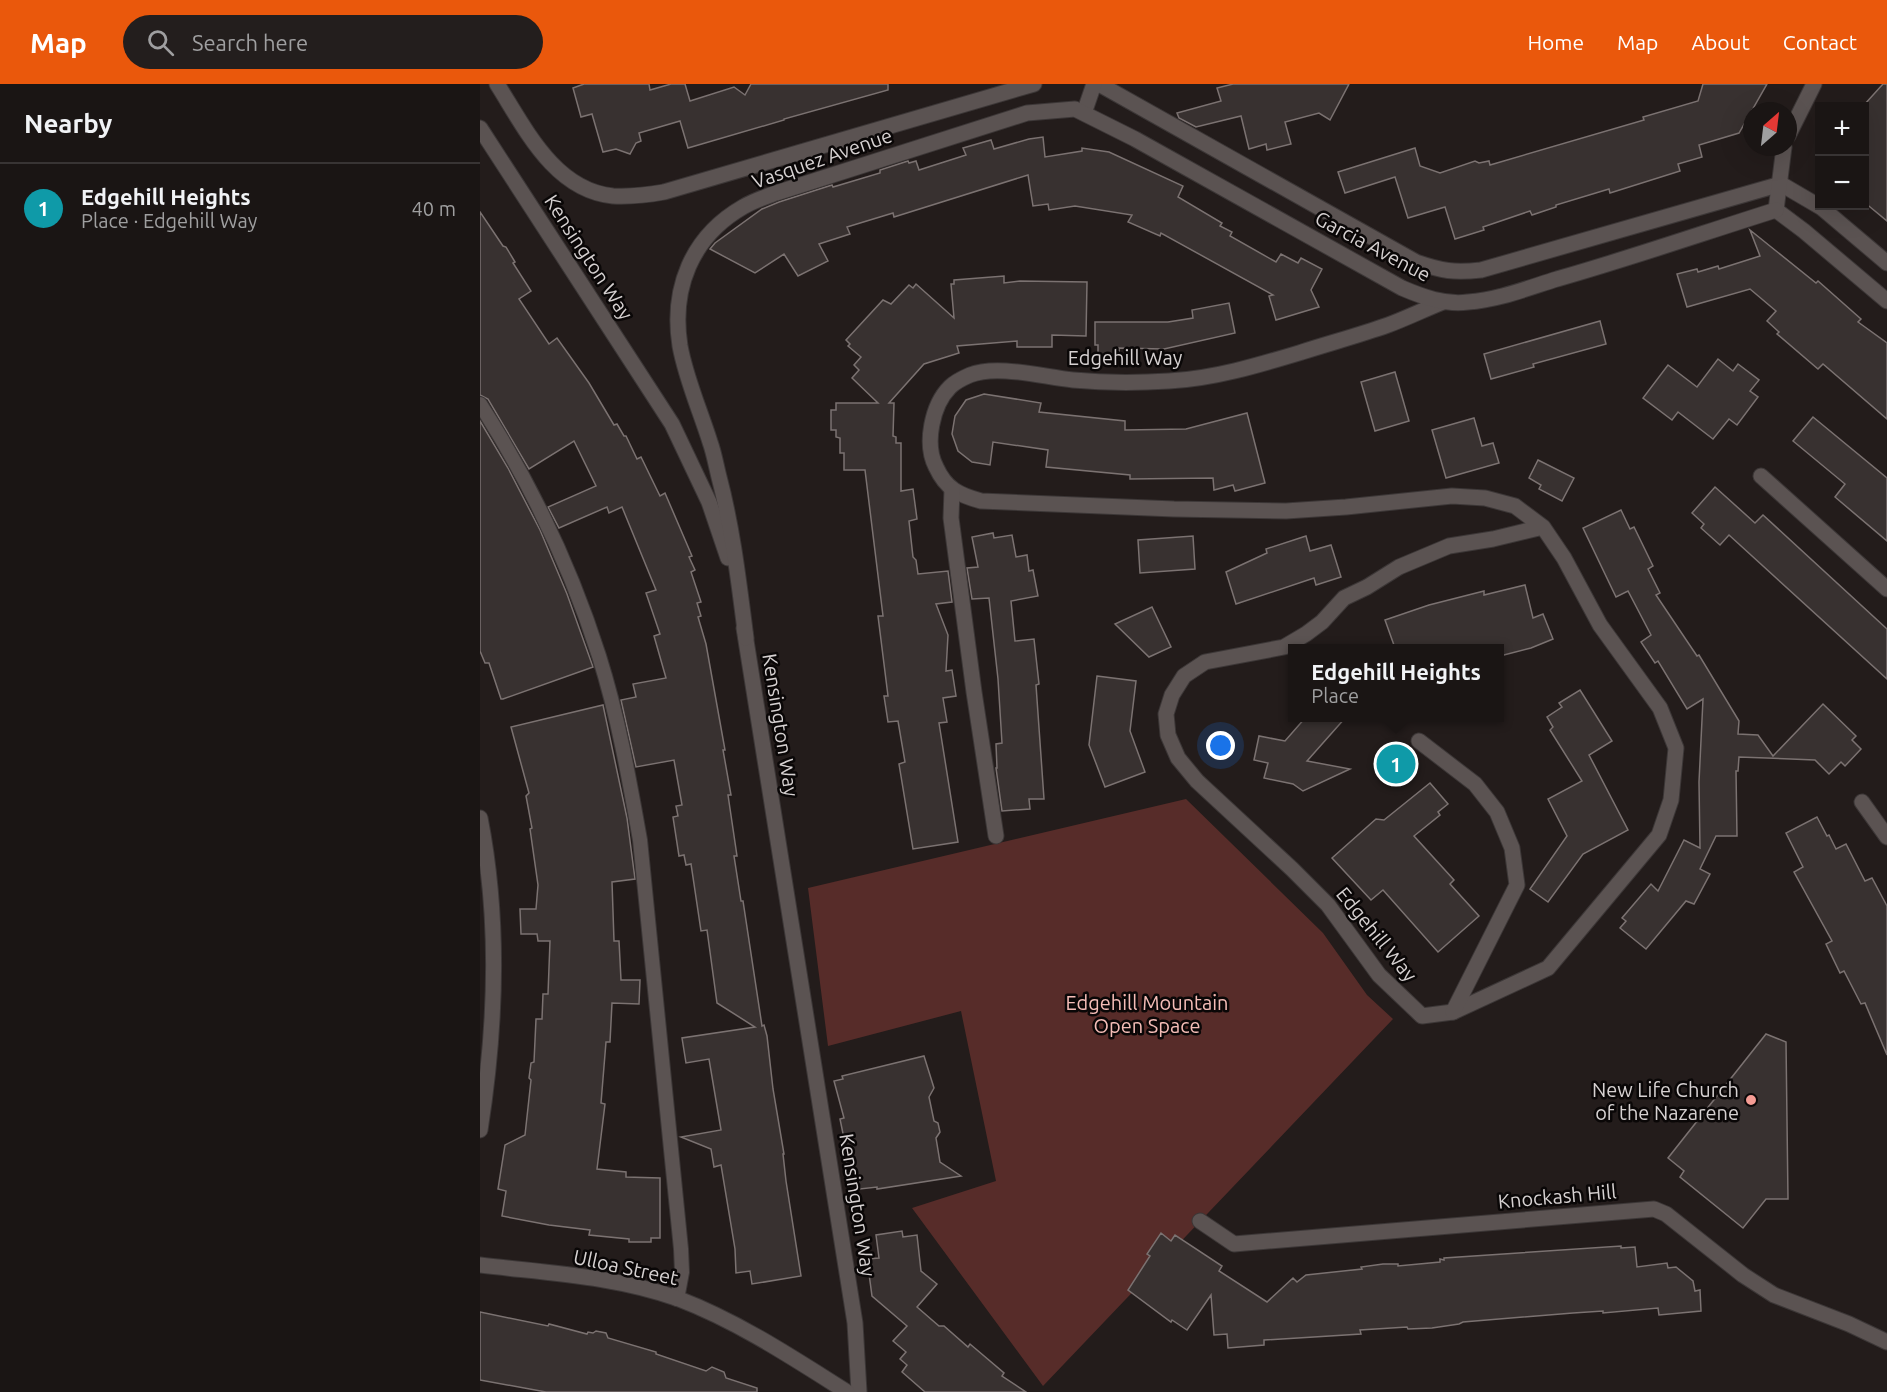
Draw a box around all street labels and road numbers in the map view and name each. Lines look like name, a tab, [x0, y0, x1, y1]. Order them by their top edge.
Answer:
street label: Vasquez Avenue	[749, 123, 895, 193]
street label: Kensington Way	[540, 190, 638, 324]
street label: Garcia Avenue	[1311, 206, 1435, 286]
street label: Edgehill Way	[1068, 346, 1183, 369]
street label: Kensington Way	[758, 652, 804, 798]
street label: Edgehill Way	[1332, 882, 1422, 986]
street label: Kensington Way	[835, 1132, 881, 1278]
street label: Knockash Hill	[1497, 1179, 1617, 1213]
street label: Ulloa Street	[571, 1245, 681, 1289]

